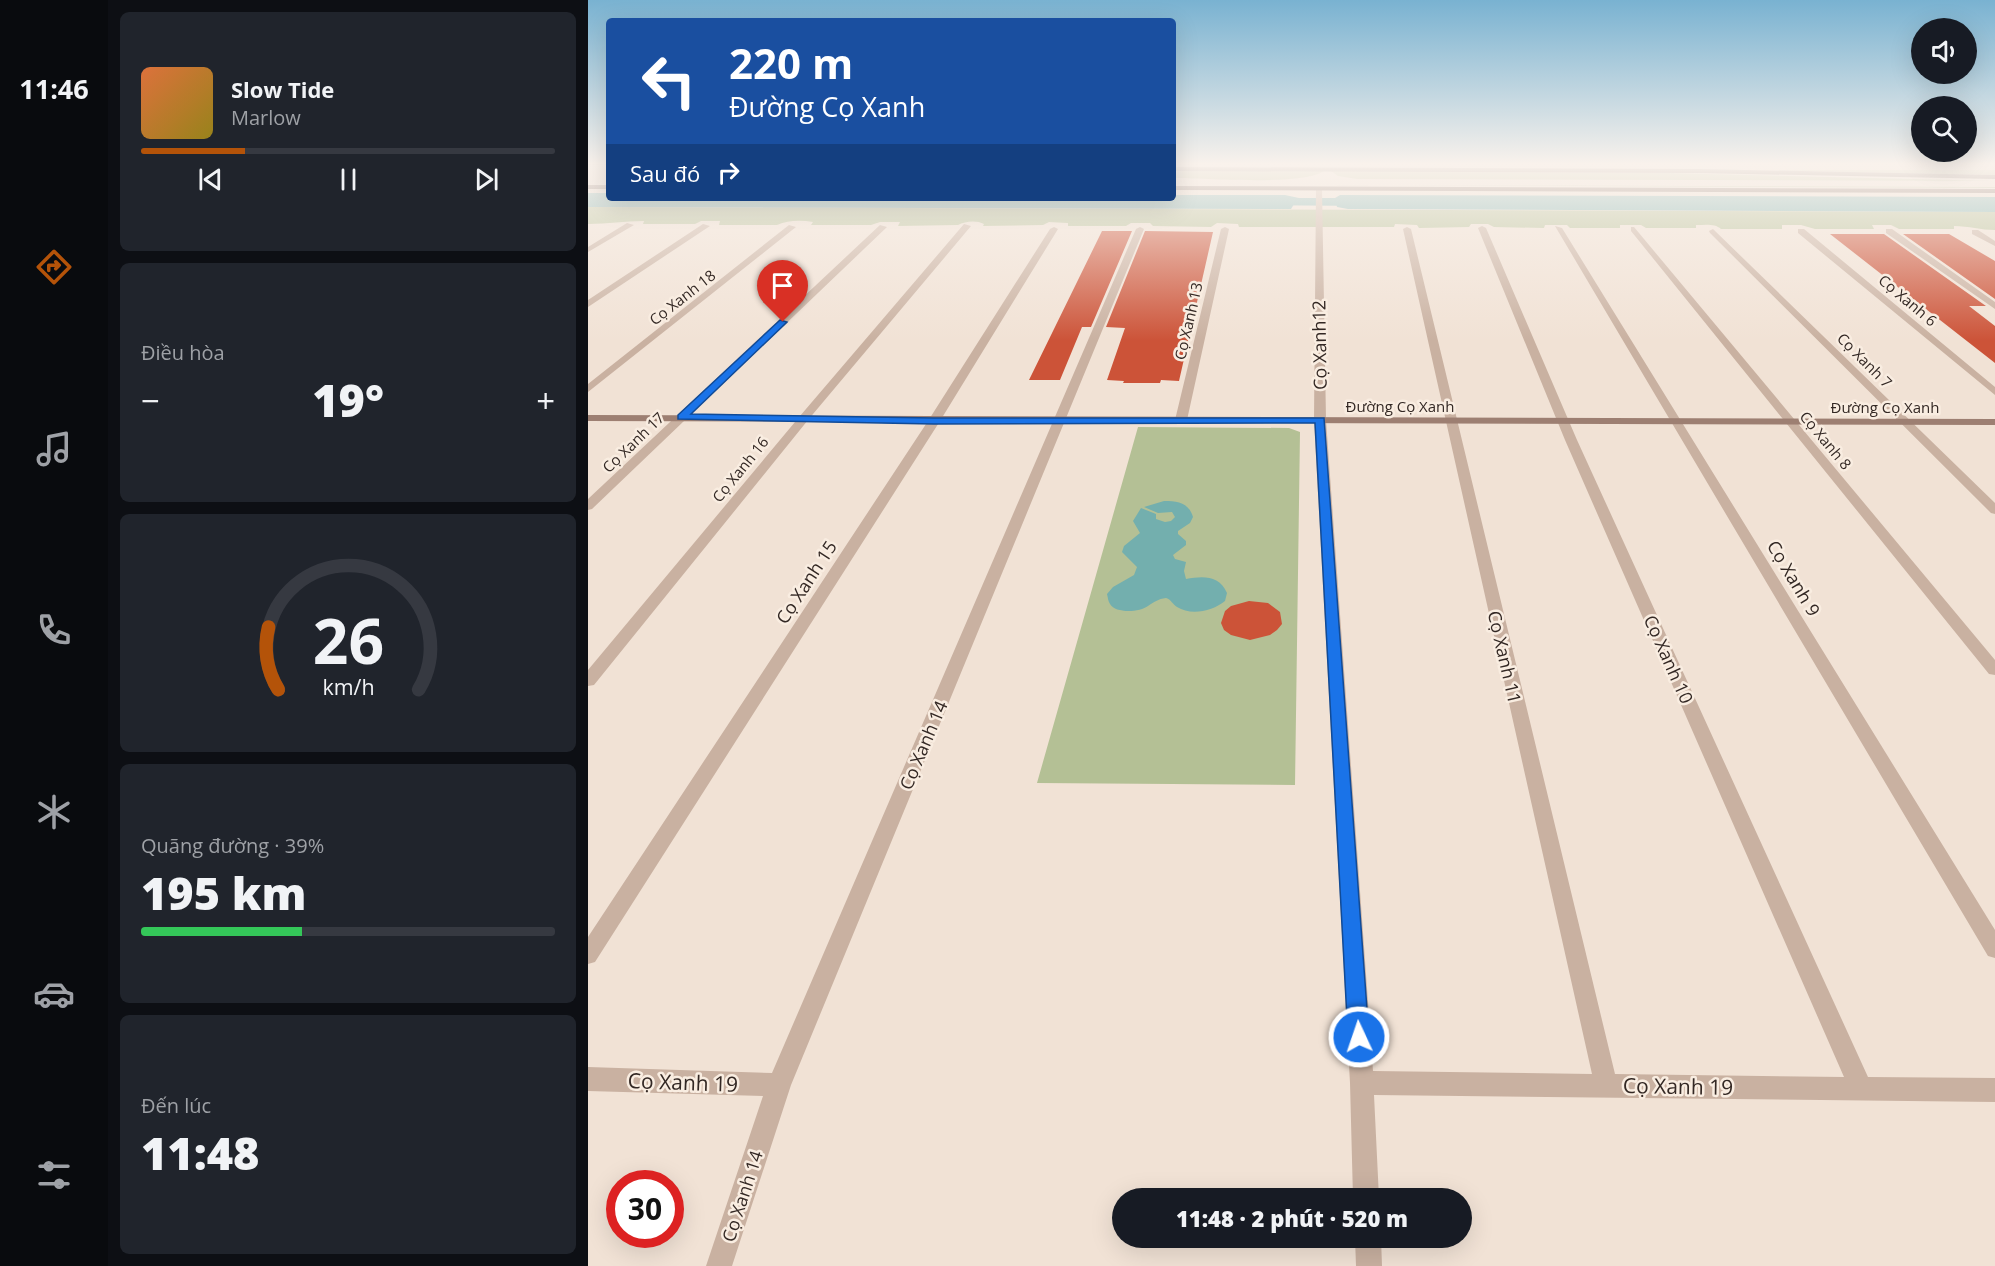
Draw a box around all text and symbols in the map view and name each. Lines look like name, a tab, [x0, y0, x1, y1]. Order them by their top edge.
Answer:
map controls	[1911, 18, 1977, 162]
button: sound	[1911, 18, 1977, 84]
text: 220 m	[729, 34, 853, 91]
icon: left	[630, 42, 708, 120]
text: 11:46	[19, 70, 89, 107]
text: Slow Tide	[231, 74, 334, 104]
text: Đường Cọ Xanh	[729, 88, 925, 125]
button: search	[1911, 96, 1977, 162]
text: Marlow	[231, 104, 301, 131]
icon: right	[712, 156, 745, 189]
text: Sau đó	[630, 158, 700, 188]
icon: previous	[194, 163, 227, 196]
icon: pause	[332, 163, 365, 196]
icon: next	[470, 163, 503, 196]
icon: directions	[33, 246, 75, 288]
pin	[757, 260, 808, 322]
street label: Cọ Xanh 18	[645, 265, 719, 329]
icon: arrive	[766, 269, 799, 302]
street label: Cọ Xanh 6	[1875, 270, 1941, 330]
street label: Cọ Xanh 13	[1169, 280, 1207, 362]
street label: Cọ Xanh12	[1306, 300, 1332, 390]
street label: Cọ Xanh 7	[1833, 328, 1897, 392]
text: Điều hòa	[141, 339, 225, 366]
text: 19°	[312, 369, 384, 430]
text: −	[141, 378, 160, 423]
text: +	[536, 378, 555, 423]
street label: Đường Cọ Xanh	[1346, 396, 1455, 416]
street label: Đường Cọ Xanh	[1831, 397, 1940, 417]
street label: Cọ Xanh 17	[598, 407, 668, 477]
street label: Cọ Xanh 8	[1796, 407, 1856, 473]
icon: music	[33, 428, 75, 470]
street label: Cọ Xanh 16	[707, 432, 773, 506]
street label: Cọ Xanh 15	[770, 536, 842, 628]
street label: Cọ Xanh 9	[1762, 536, 1826, 620]
text: 26	[312, 597, 384, 682]
street label: Cọ Xanh 11	[1483, 608, 1527, 706]
icon: phone	[33, 609, 75, 651]
street label: Cọ Xanh 10	[1639, 611, 1699, 707]
text: km/h	[322, 672, 374, 701]
street label: Cọ Xanh 14	[893, 697, 953, 793]
icon: climate	[33, 791, 75, 833]
text: Quãng đường · 39%	[141, 832, 324, 859]
text: 195 km	[141, 862, 306, 923]
icon: car	[33, 973, 75, 1015]
position arrow	[1327, 1005, 1391, 1069]
street label: Cọ Xanh 19	[627, 1066, 739, 1098]
street label: Cọ Xanh 19	[1623, 1071, 1733, 1101]
text: Đến lúc	[141, 1092, 211, 1119]
text: 11:48	[141, 1122, 259, 1183]
street label: Cọ Xanh 14	[716, 1147, 768, 1245]
icon: filters	[33, 1154, 75, 1196]
speed limit sign: 30	[606, 1170, 684, 1248]
text: 11:48 · 2 phút · 520 m	[1176, 1203, 1408, 1233]

